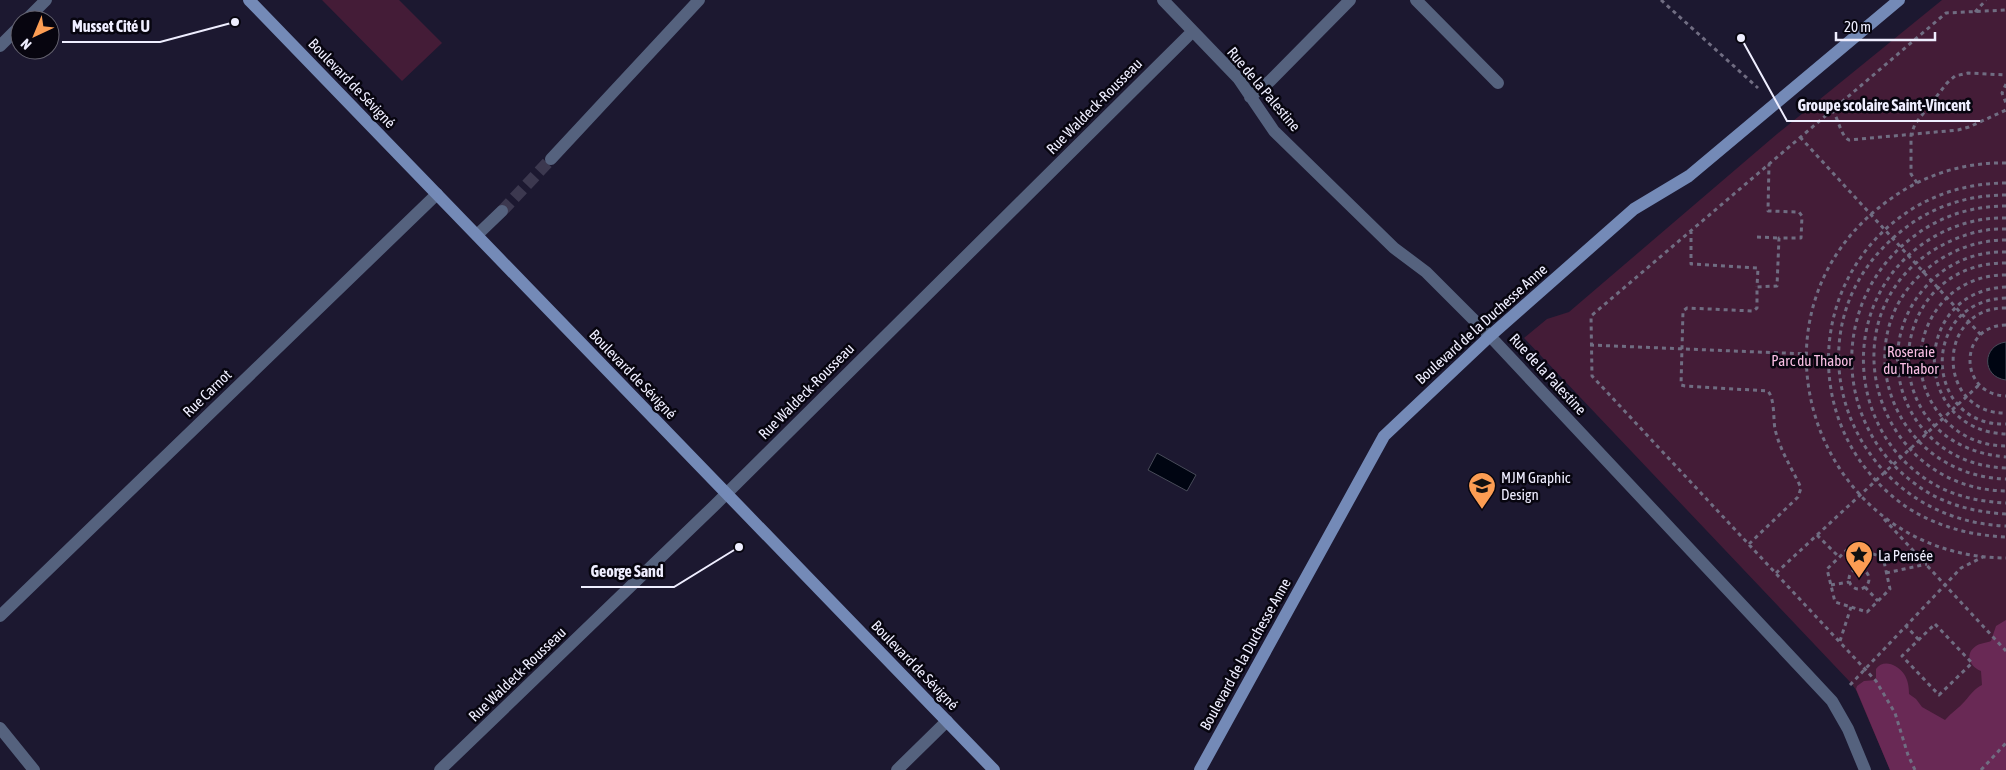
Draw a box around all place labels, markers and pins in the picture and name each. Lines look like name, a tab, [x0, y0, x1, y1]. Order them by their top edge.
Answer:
callout: Musset Cité U	[62, 11, 160, 42]
callout: Groupe scolaire Saint-Vincent	[1787, 90, 1980, 121]
place label: MJM Graphic Design	[1501, 469, 1571, 503]
school or university icon: MJM Graphic Design	[1467, 471, 1497, 510]
place icon: La Pensée	[1844, 540, 1874, 579]
place label: La Pensée	[1878, 547, 1933, 564]
callout: George Sand	[581, 556, 674, 587]

